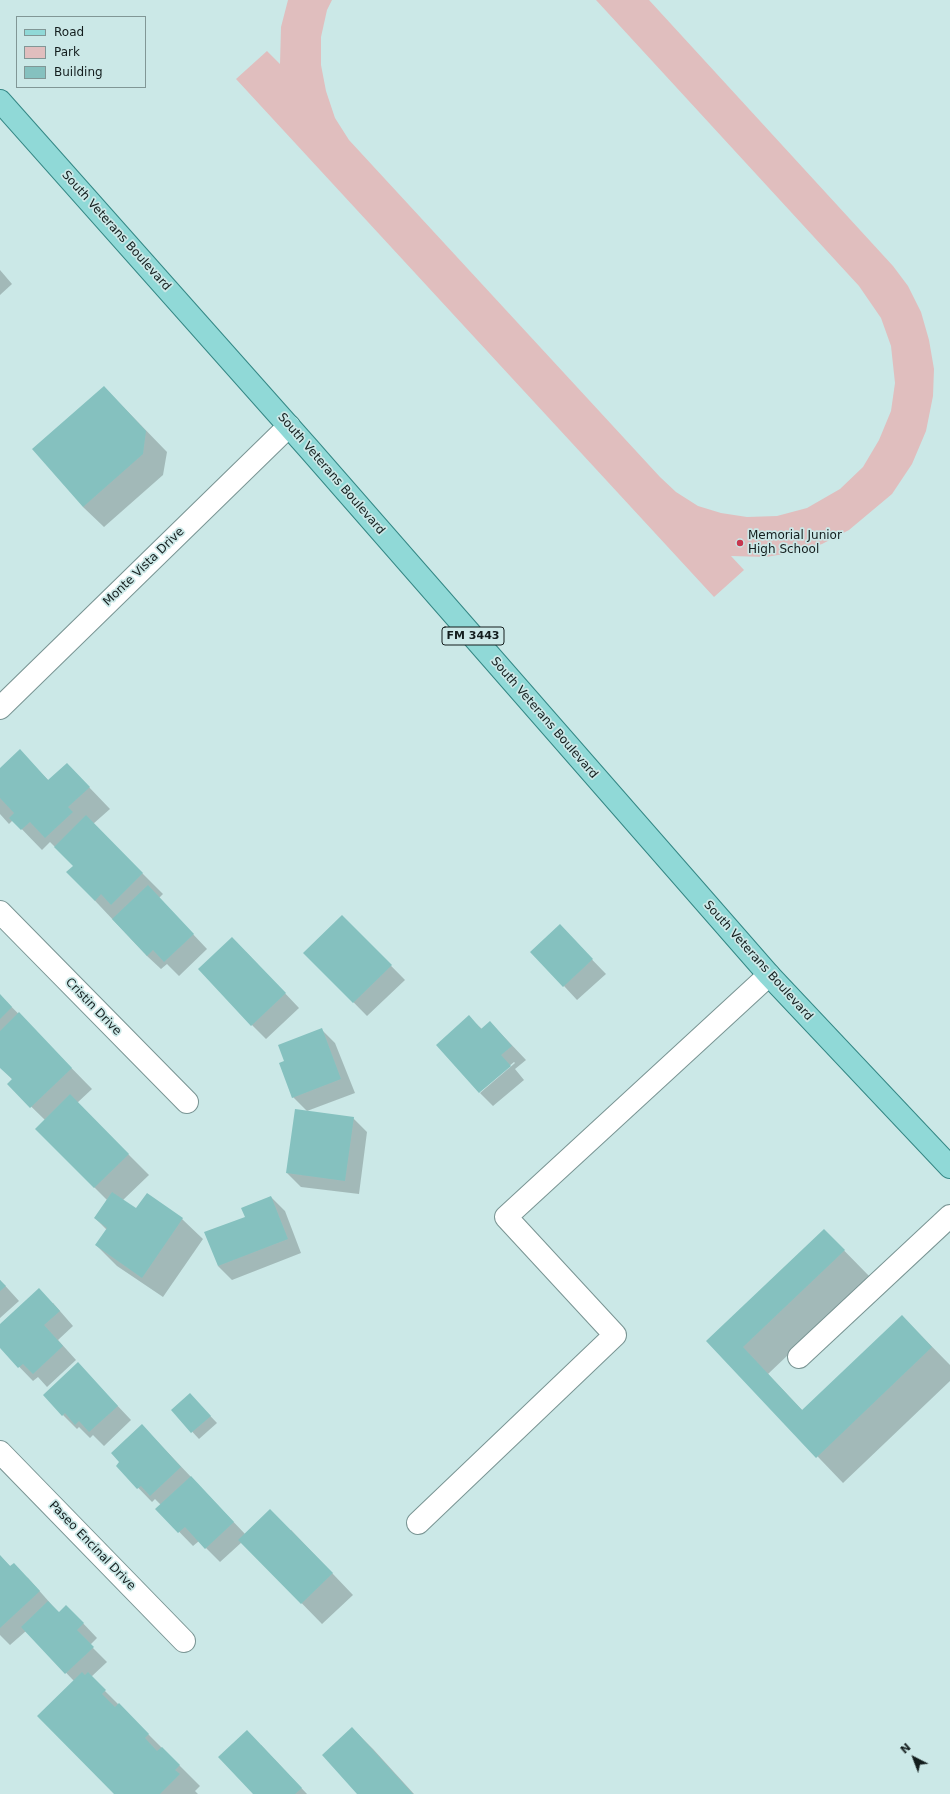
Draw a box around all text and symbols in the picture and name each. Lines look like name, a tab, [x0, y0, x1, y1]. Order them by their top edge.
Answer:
legend	[16, 16, 146, 88]
text: Road	[54, 25, 84, 39]
text: Park	[54, 45, 80, 59]
text: Building	[54, 65, 103, 79]
street label: South Veterans Boulevard	[58, 168, 174, 294]
street label: South Veterans Boulevard	[274, 410, 388, 538]
street label: Monte Vista Drive	[101, 525, 187, 609]
place label: Memorial Junior High School	[748, 529, 842, 557]
marker: Memorial Junior High School	[735, 538, 745, 548]
road number: FM 3443	[442, 627, 504, 645]
street label: South Veterans Boulevard	[487, 654, 601, 782]
street label: South Veterans Boulevard	[700, 898, 816, 1024]
street label: Cristin Drive	[62, 975, 124, 1039]
street label: Paseo Encinal Drive	[46, 1499, 138, 1593]
north arrow	[894, 1738, 934, 1778]
text: N	[898, 1741, 913, 1757]

